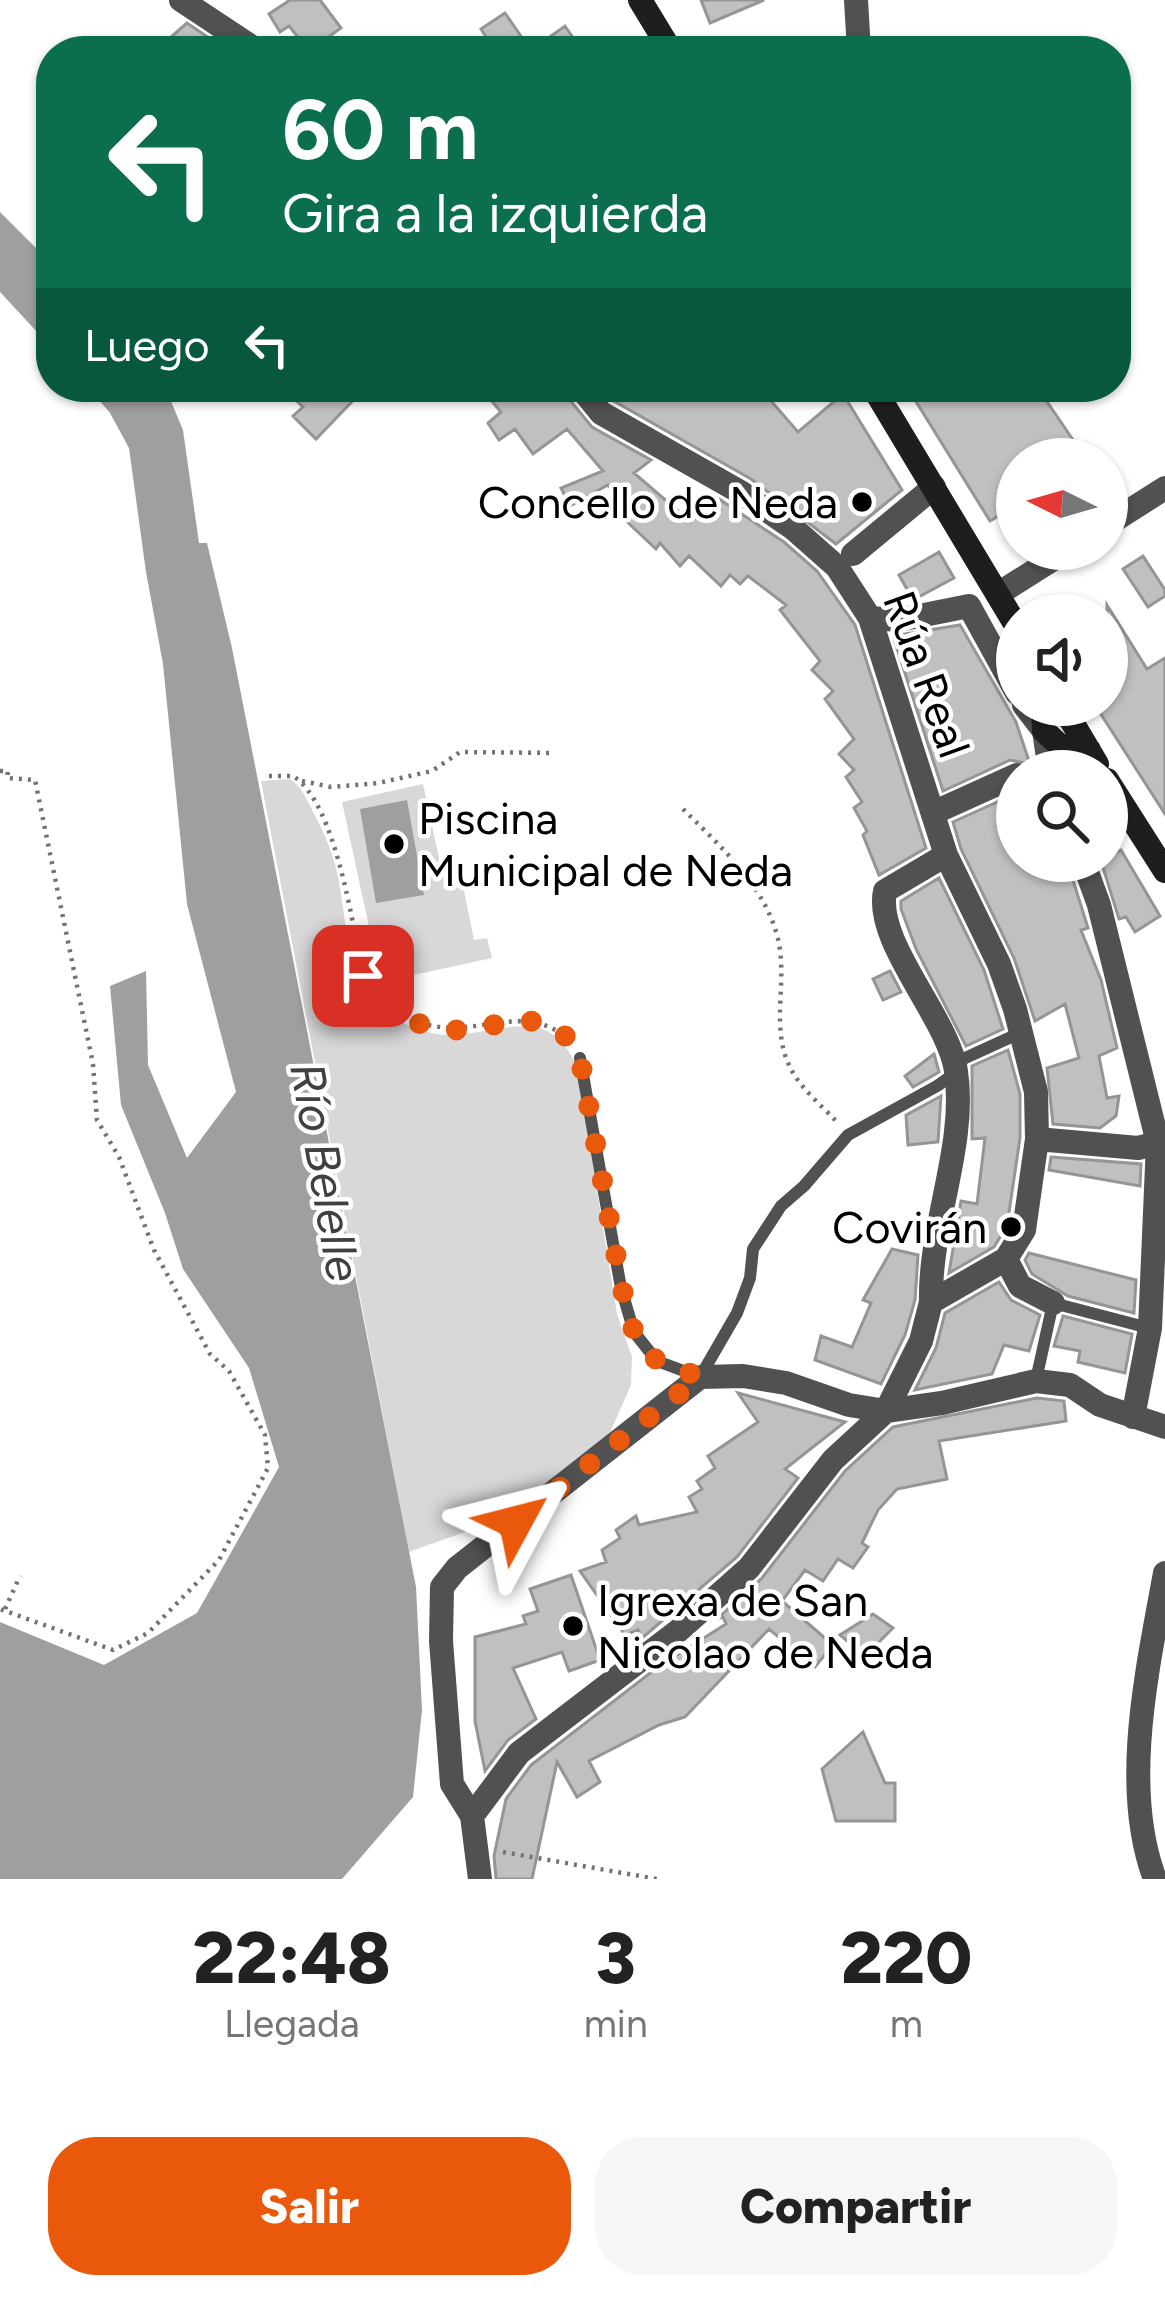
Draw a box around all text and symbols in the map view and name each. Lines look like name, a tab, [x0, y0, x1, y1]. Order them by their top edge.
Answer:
text: 60 m	[282, 79, 478, 180]
icon: left	[84, 84, 240, 240]
text: Gira a la izquierda	[282, 181, 708, 246]
icon: left	[234, 312, 300, 378]
text: Luego	[84, 318, 210, 372]
north arrow	[996, 438, 1128, 570]
map controls	[996, 438, 1128, 882]
place label: Concello de Neda	[478, 475, 838, 529]
marker: Concello de Neda	[849, 489, 875, 515]
street label: Rúa Real	[872, 584, 982, 764]
button: sound	[996, 594, 1128, 726]
button: search	[996, 750, 1128, 882]
place label: Piscina Municipal de Neda	[418, 791, 793, 897]
marker: Piscina Municipal de Neda	[381, 831, 407, 857]
pin	[312, 925, 414, 1027]
icon: arrive	[330, 943, 396, 1009]
water label: Río Belelle	[278, 1058, 374, 1286]
place label: Covirán	[832, 1200, 987, 1254]
marker: Covirán	[998, 1214, 1024, 1240]
position arrow	[453, 1459, 579, 1585]
place label: Igrexa de San Nicolao de Neda	[597, 1573, 934, 1679]
marker: Igrexa de San Nicolao de Neda	[560, 1613, 586, 1639]
text: 22:48	[193, 1915, 391, 2001]
text: 3	[595, 1915, 636, 2001]
text: 220	[841, 1915, 972, 2001]
text: Llegada	[224, 2000, 360, 2047]
text: min	[584, 2000, 648, 2047]
text: m	[890, 2000, 923, 2047]
button: Salir	[48, 2137, 571, 2275]
button: Compartir	[595, 2137, 1117, 2275]

